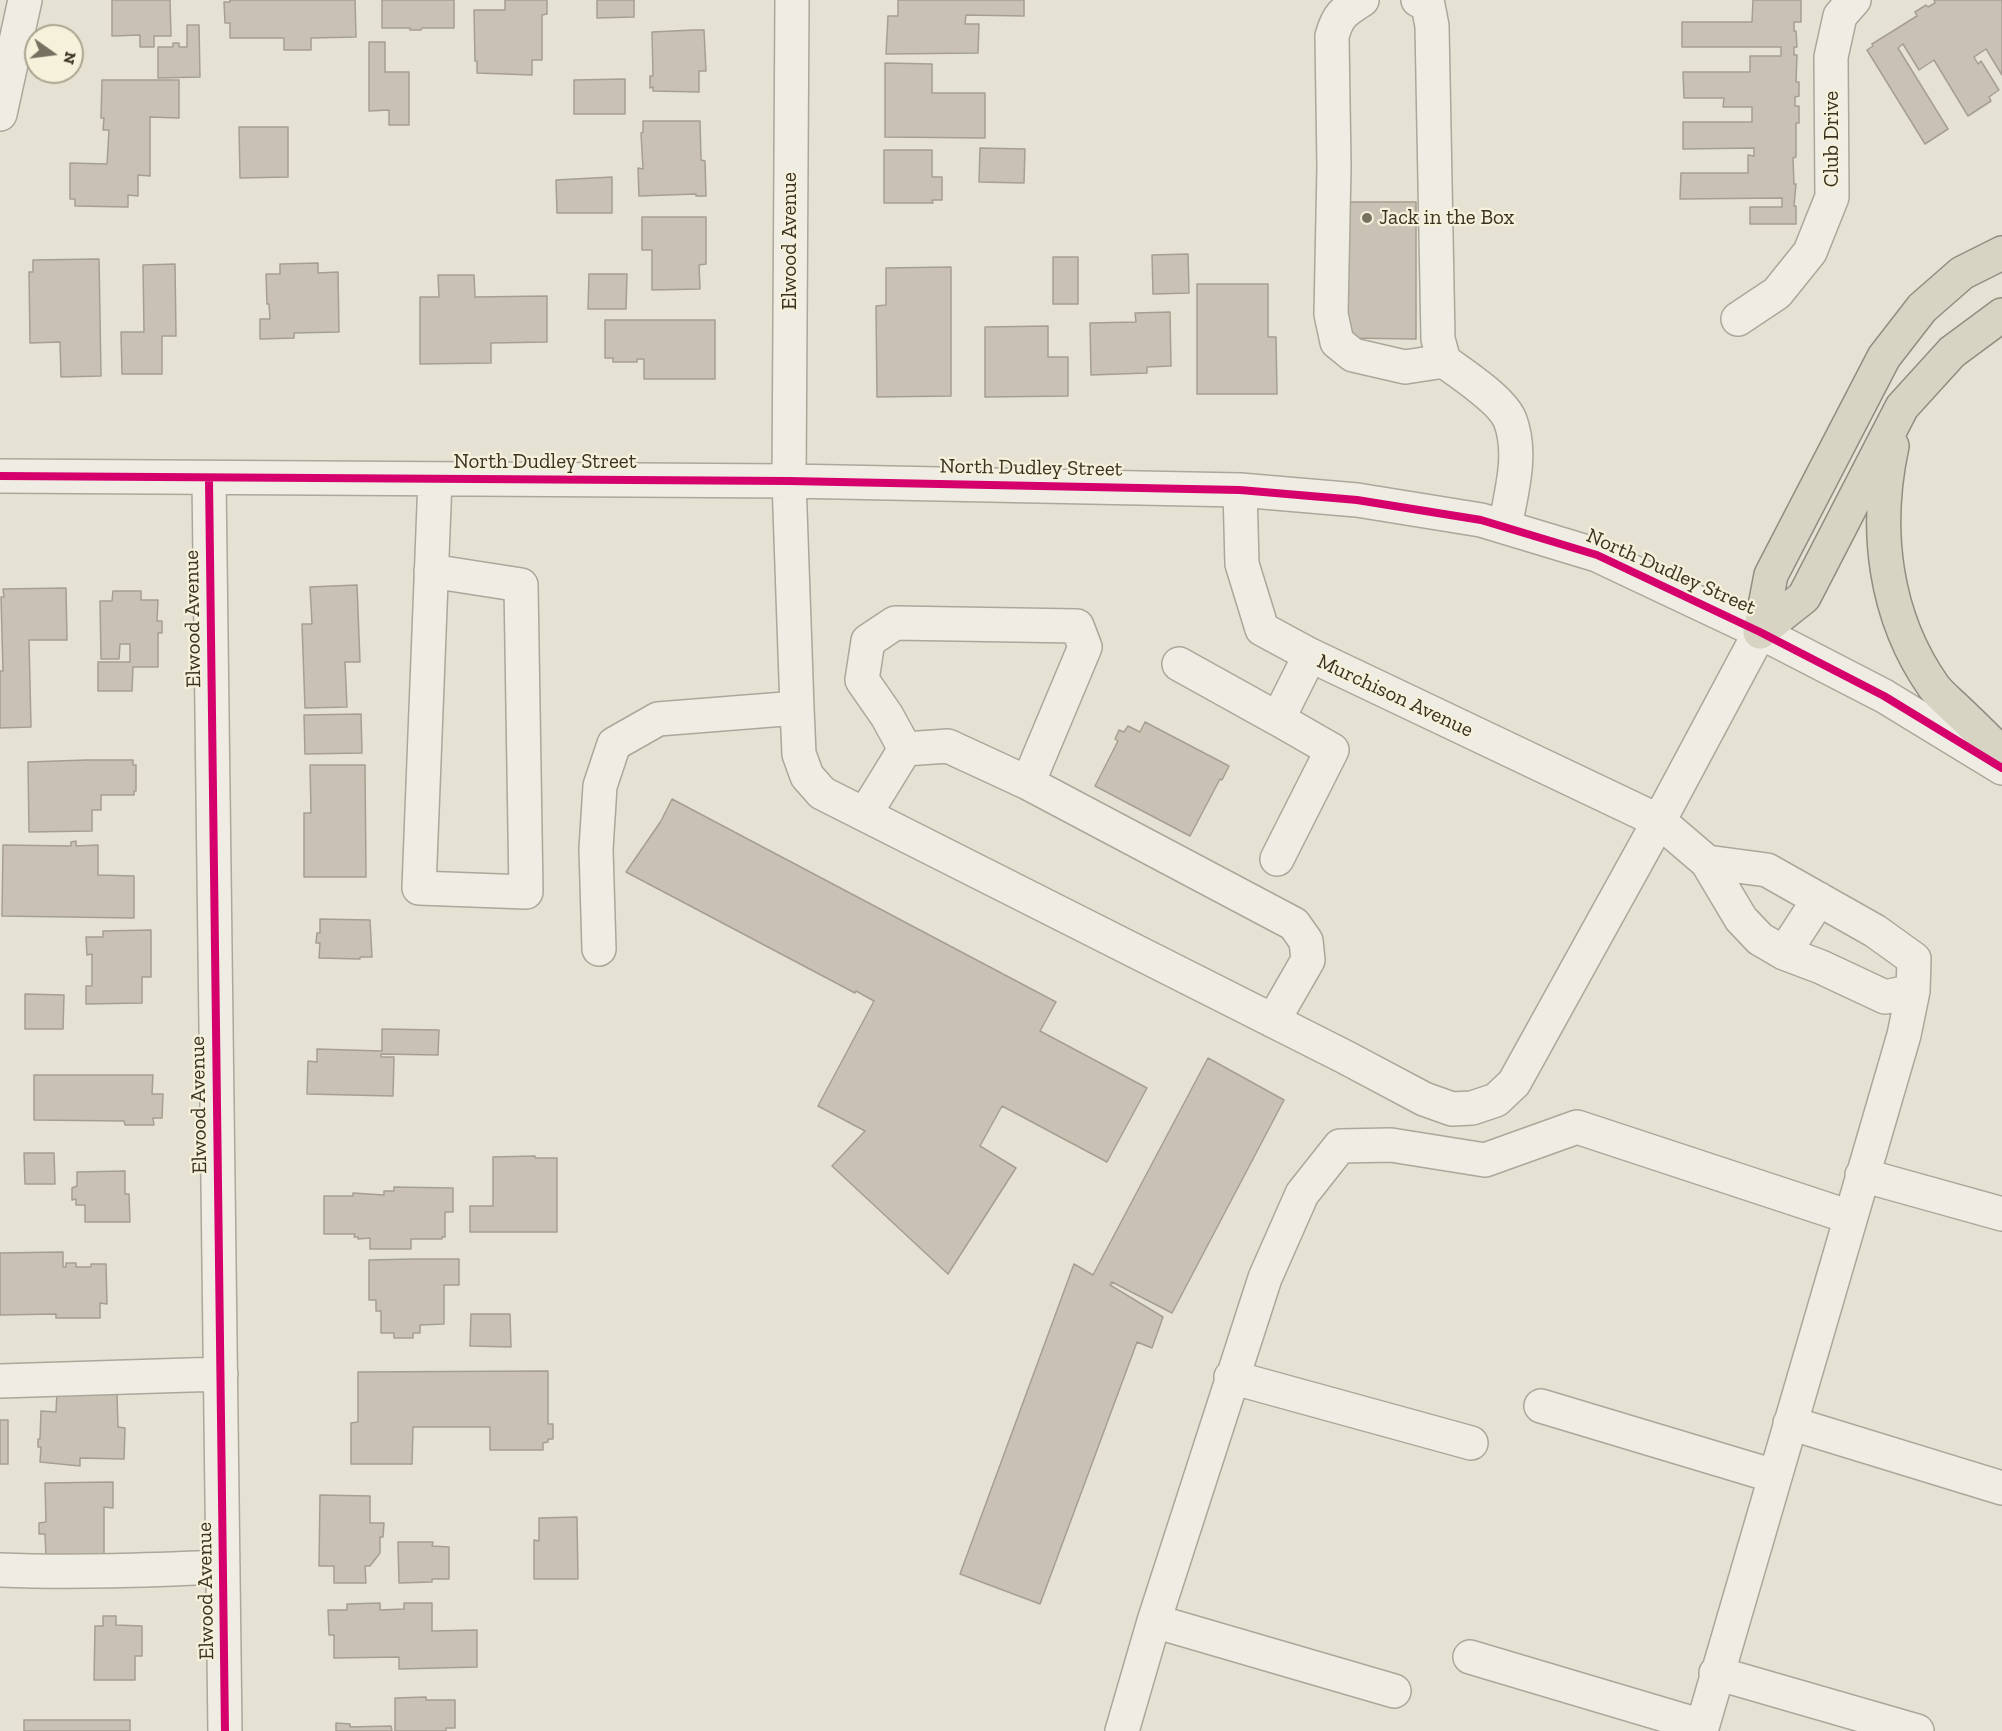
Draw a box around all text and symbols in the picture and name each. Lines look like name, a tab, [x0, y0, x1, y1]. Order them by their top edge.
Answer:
north arrow	[24, 24, 84, 84]
text: N	[59, 50, 81, 66]
street label: Club Drive	[1819, 91, 1845, 187]
street label: Elwood Avenue	[777, 172, 803, 310]
place label: Jack in the Box	[1379, 205, 1514, 231]
marker: Jack in the Box	[1360, 211, 1374, 225]
street label: North Dudley Street	[454, 449, 636, 475]
street label: North Dudley Street	[939, 454, 1123, 482]
street label: North Dudley Street	[1582, 523, 1760, 621]
street label: Elwood Avenue	[179, 550, 207, 688]
street label: Murchison Avenue	[1313, 649, 1477, 743]
street label: Elwood Avenue	[185, 1036, 213, 1174]
street label: Elwood Avenue	[192, 1522, 220, 1660]

